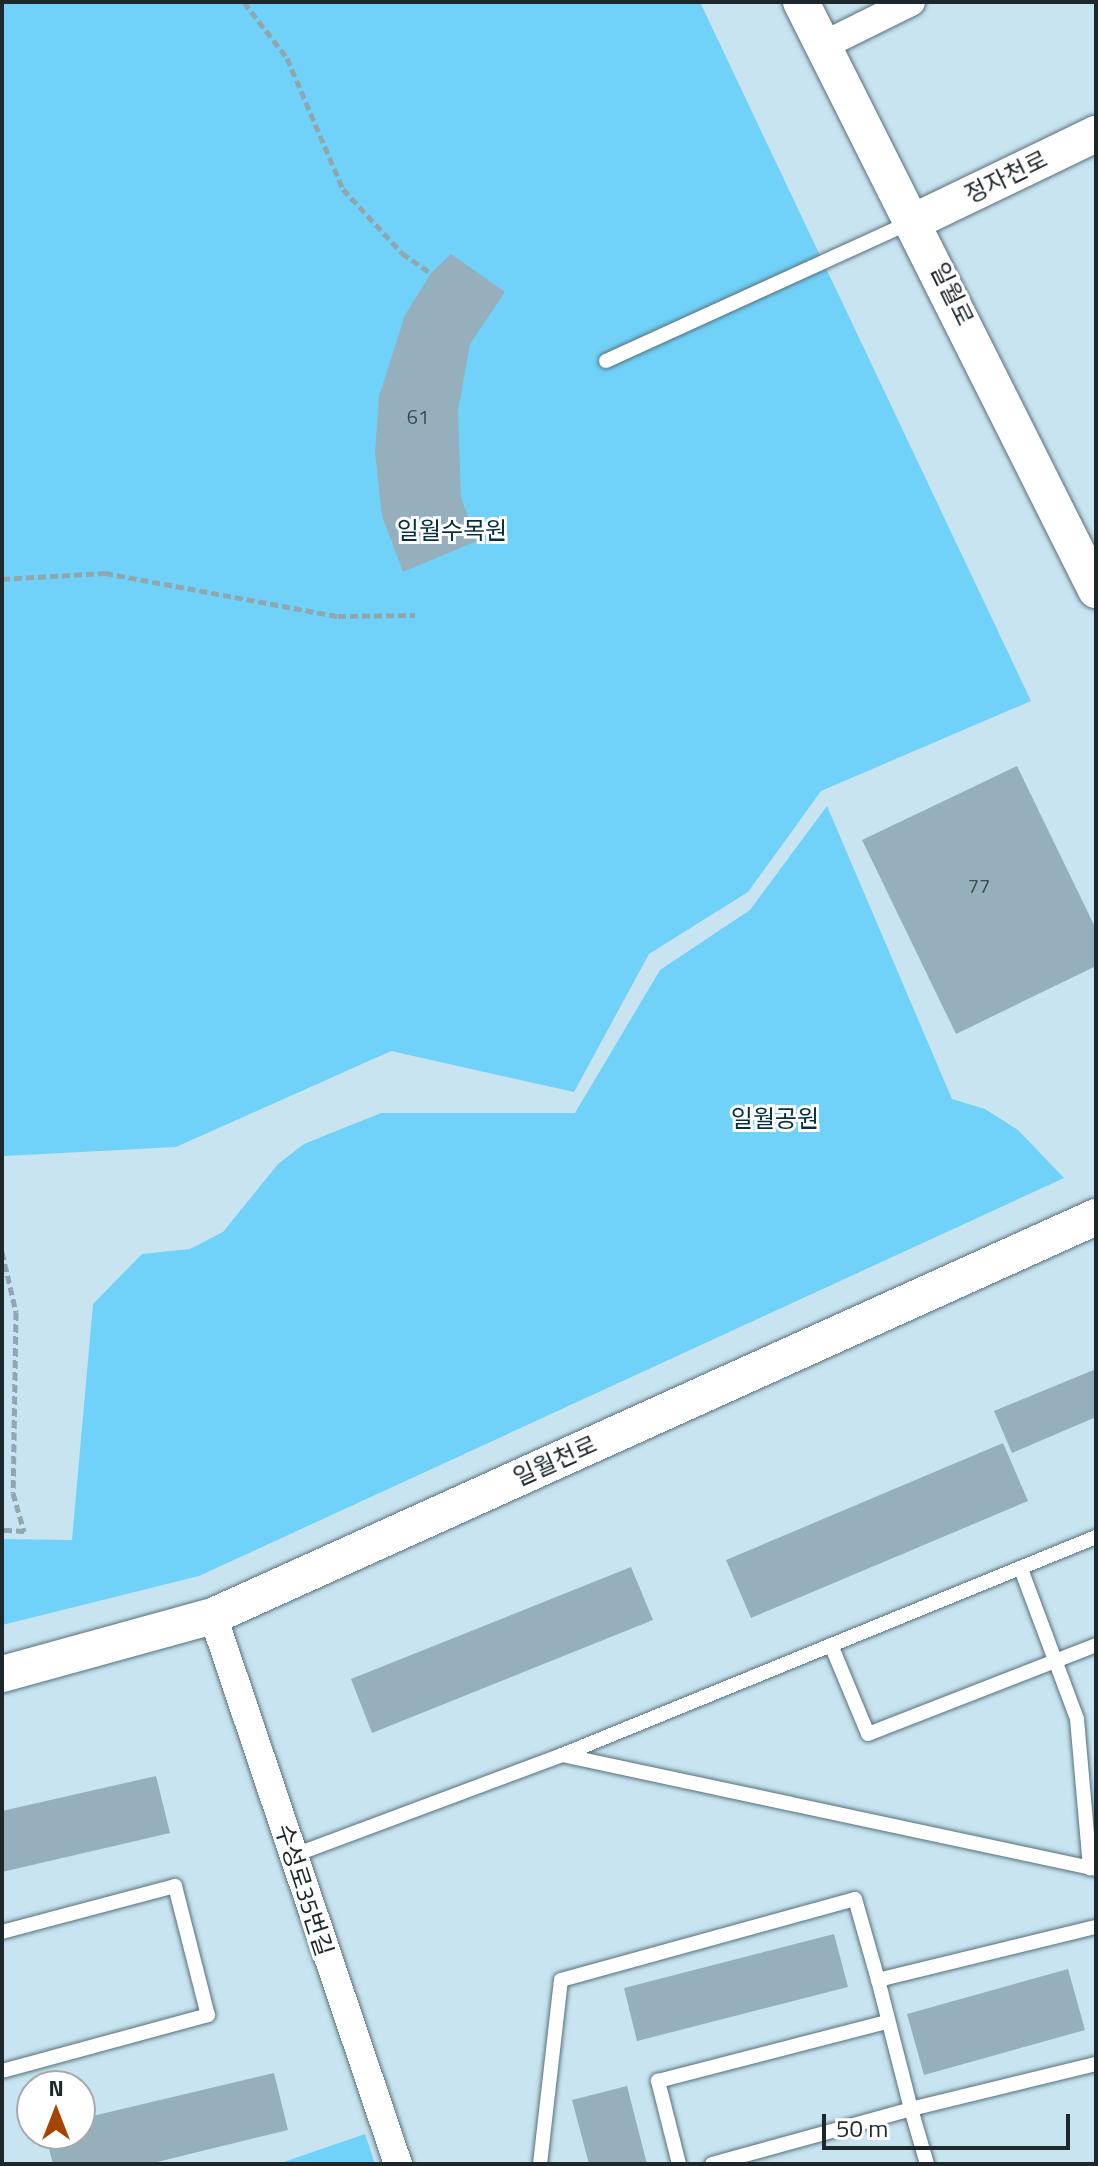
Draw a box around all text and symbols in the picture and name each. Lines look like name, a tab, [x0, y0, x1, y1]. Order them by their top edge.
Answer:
street label: 정자천로	[960, 145, 1052, 209]
street label: 일월로	[925, 258, 979, 330]
house number: 61	[407, 404, 429, 428]
park label: 일월수목원	[397, 517, 507, 545]
house number: 77	[968, 873, 990, 897]
park label: 일월공원	[731, 1105, 819, 1133]
street label: 일월천로	[509, 1430, 601, 1492]
street label: 수성로35번길	[269, 1820, 339, 1960]
north arrow	[16, 2070, 96, 2150]
text: N	[48, 2071, 64, 2105]
scale bar	[826, 2098, 1074, 2148]
text: 50 m	[836, 2110, 888, 2146]

